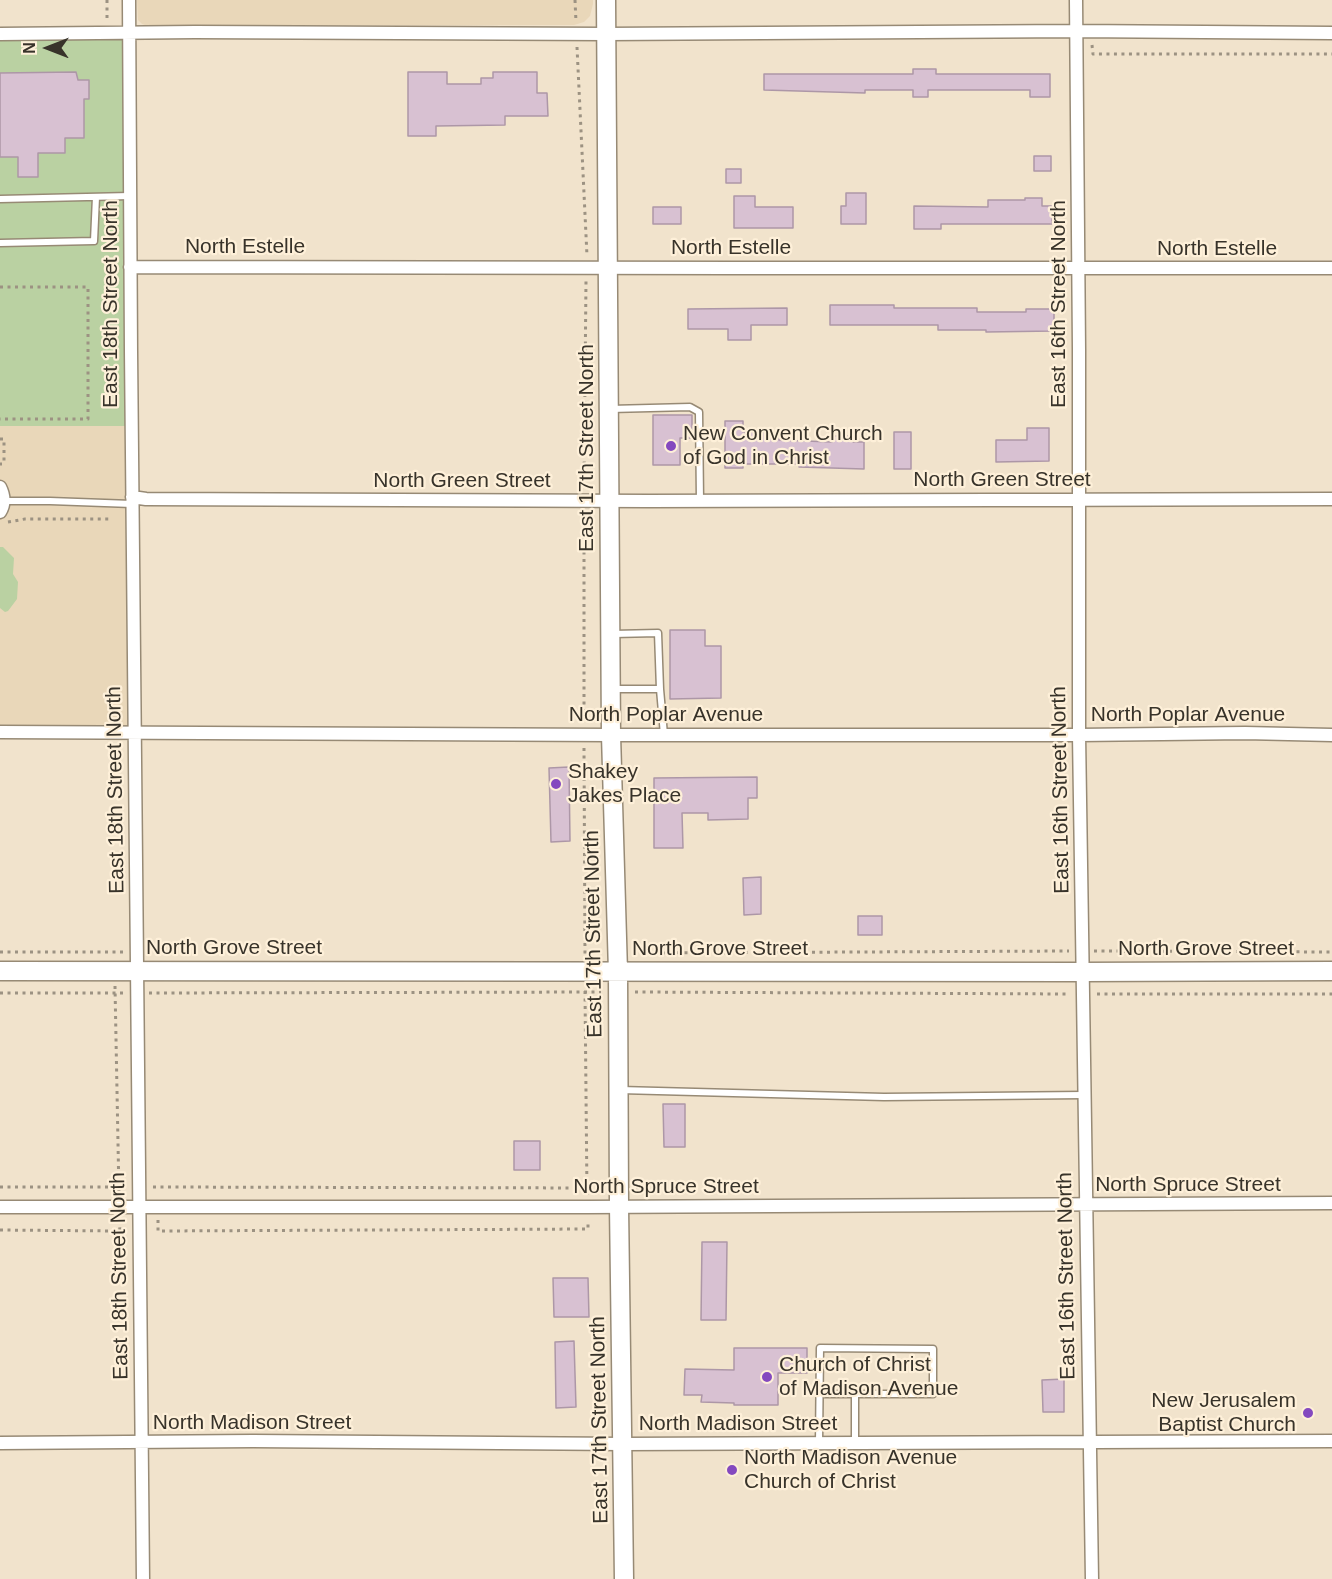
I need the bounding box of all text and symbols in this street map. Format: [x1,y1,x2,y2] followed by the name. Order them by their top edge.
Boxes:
[18,18,78,78] north arrow
[21,42,38,54] text: N
[98,200,124,408] street label: East 18th Street North
[1046,200,1072,408] street label: East 16th Street North
[185,234,305,260] street label: North Estelle
[671,235,791,261] street label: North Estelle
[1157,236,1277,262] street label: North Estelle
[574,344,600,552] street label: East 17th Street North
[683,421,883,471] place label: New Convent Church of God in Christ
[664,439,678,453] marker: New Convent Church of God in Christ
[913,467,1091,493] street label: North Green Street
[373,468,551,494] street label: North Green Street
[102,686,130,894] street label: East 18th Street North
[1047,686,1075,894] street label: East 16th Street North
[569,702,763,728] street label: North Poplar Avenue
[1091,702,1285,728] street label: North Poplar Avenue
[568,759,681,809] place label: Shakey Jakes Place
[549,777,563,791] marker: Shakey Jakes Place
[580,830,608,1038] street label: East 17th Street North
[146,935,322,961] street label: North Grove Street
[632,936,808,962] street label: North Grove Street
[1118,936,1294,962] street label: North Grove Street
[106,1172,134,1380] street label: East 18th Street North
[1053,1172,1081,1380] street label: East 16th Street North
[1095,1172,1281,1198] street label: North Spruce Street
[573,1174,759,1200] street label: North Spruce Street
[586,1316,614,1524] street label: East 17th Street North
[779,1352,958,1402] place label: Church of Christ of Madison Avenue
[760,1370,774,1384] marker: Church of Christ of Madison Avenue
[1151,1388,1296,1438] place label: New Jerusalem Baptist Church
[1301,1406,1315,1420] marker: New Jerusalem Baptist Church
[153,1410,351,1436] street label: North Madison Street
[639,1411,837,1437] street label: North Madison Street
[744,1445,957,1495] place label: North Madison Avenue Church of Christ
[725,1463,739,1477] marker: North Madison Avenue Church of Christ

